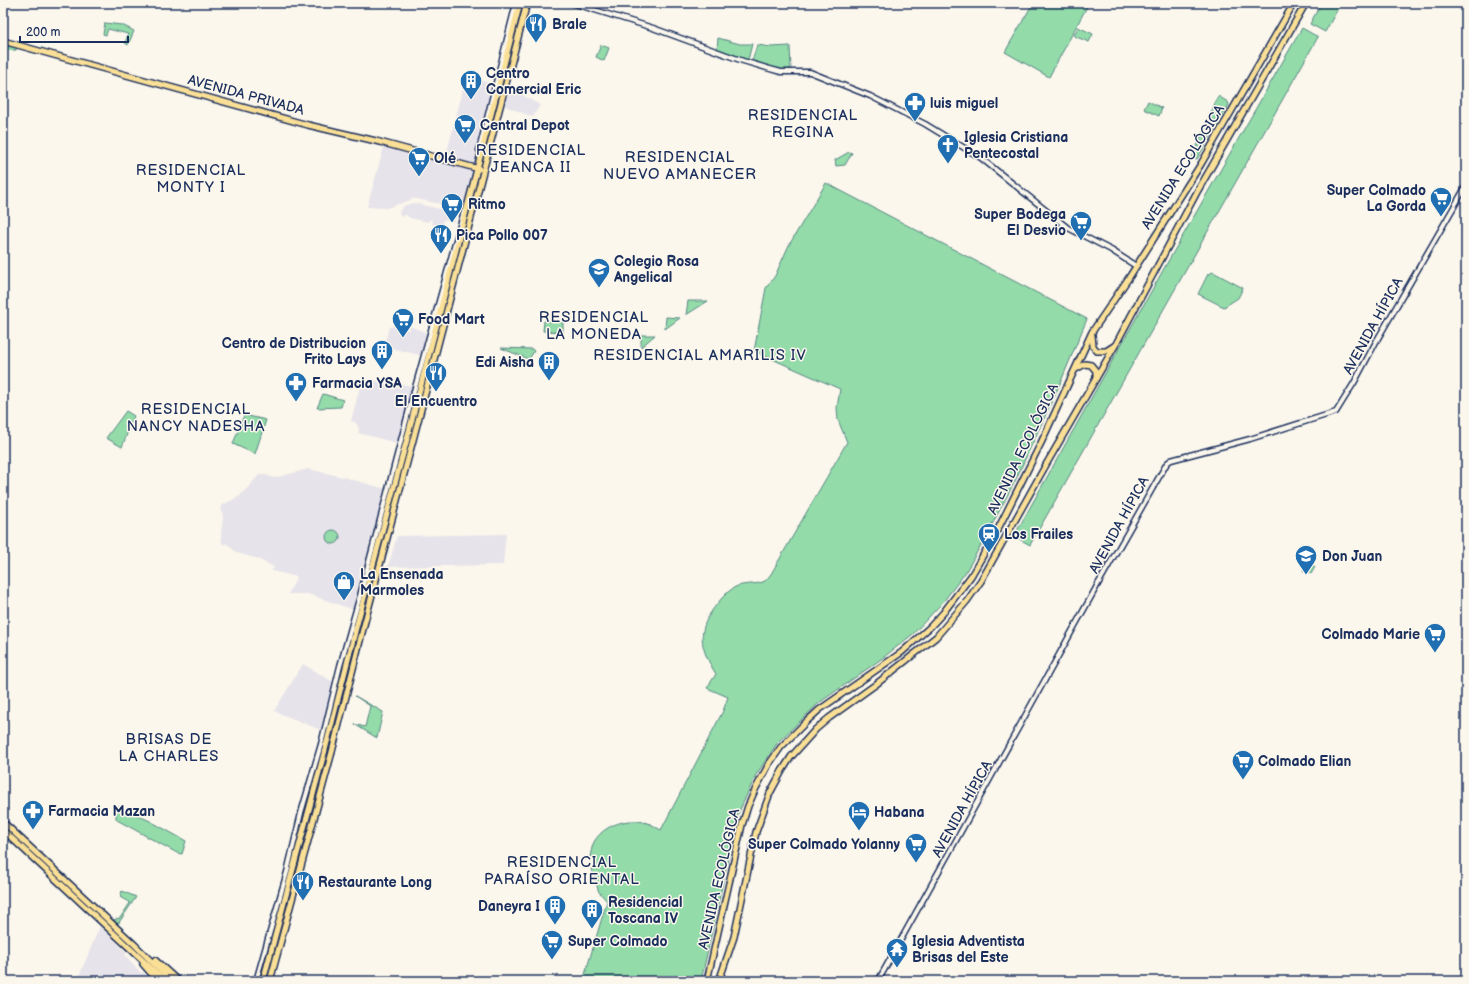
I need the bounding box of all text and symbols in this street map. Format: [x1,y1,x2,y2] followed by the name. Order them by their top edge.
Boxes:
[523,11,549,44] restaurant icon: Brale
[552,16,587,33] place label: Brale
[20,18,128,44] scale bar
[26,25,60,40] text: 200 m
[486,65,582,98] place label: Centro Comercial Eric
[458,68,484,101] building icon: Centro Comercial Eric
[186,71,306,119] street label: AVENIDA PRIVADA
[902,90,928,123] pharmacy icon: luis miguel
[930,95,998,112] place label: luis miguel
[1137,101,1229,232] street label: AVENIDA ECOLÓGICA
[748,106,858,142] district label: RESIDENCIAL REGINA
[452,112,478,145] supermarket icon: Central Depot
[480,117,570,134] place label: Central Depot
[964,129,1068,162] place label: Iglesia Cristiana Pentecostal
[935,132,961,165] church icon: Iglesia Cristiana Pentecostal
[476,141,586,177] district label: RESIDENCIAL JEANCA II
[406,145,432,178] supermarket icon: Olé
[603,148,757,184] district label: RESIDENCIAL NUEVO AMANECER
[434,150,457,167] place label: Olé
[136,161,246,197] district label: RESIDENCIAL MONTY I
[1327,182,1426,215] place label: Super Colmado La Gorda
[1428,185,1454,218] supermarket icon: Super Colmado La Gorda
[439,191,465,224] supermarket icon: Ritmo
[468,196,506,213] place label: Ritmo
[974,206,1066,239] place label: Super Bodega El Desvio
[1068,209,1094,242] supermarket icon: Super Bodega El Desvio
[428,222,454,255] restaurant icon: Pica Pollo 007
[456,227,548,244] place label: Pica Pollo 007
[613,253,699,286] place label: Colegio Rosa Angelical
[586,256,612,289] school or university icon: Colegio Rosa Angelical
[1338,274,1407,378] street label: AVENIDA HÍPICA
[390,306,416,339] supermarket icon: Food Mart
[539,308,649,344] district label: RESIDENCIAL LA MONEDA
[418,311,485,328] place label: Food Mart
[222,335,366,368] place label: Centro de Distribucion Frito Lays
[369,338,395,371] building icon: Centro de Distribucion Frito Lays
[593,346,807,365] district label: RESIDENCIAL AMARILIS IV
[536,349,562,382] building icon: Edi Aisha
[475,354,534,371] place label: Edi Aisha
[423,360,449,393] restaurant icon: El Encuentro
[283,370,309,403] pharmacy icon: Farmacia YSA
[312,375,402,392] place label: Farmacia YSA
[983,380,1062,517] street label: AVENIDA ECOLÓGICA
[395,393,477,410] place label: El Encuentro
[127,400,265,436] district label: RESIDENCIAL NANCY NADESHA
[1084,473,1153,577] street label: AVENIDA HÍPICA
[976,521,1002,554] station icon: Los Frailes
[1004,526,1073,543] place label: Los Frailes
[1293,543,1319,576] school or university icon: Don Juan
[1322,548,1382,565] place label: Don Juan
[360,566,444,599] place label: La Ensenada Marmoles
[331,569,357,602] shop icon: La Ensenada Marmoles
[1422,621,1448,654] supermarket icon: Colmado Marie
[1321,626,1420,643] place label: Colmado Marie
[119,730,219,766] district label: BRISAS DE LA CHARLES
[1230,748,1256,781] supermarket icon: Colmado Elian
[1258,753,1351,770] place label: Colmado Elian
[927,757,996,861] street label: AVENIDA HÍPICA
[20,798,46,831] pharmacy icon: Farmacia Mazan
[846,799,872,832] hotel icon: Habana
[48,803,155,820] place label: Farmacia Mazan
[874,804,925,821] place label: Habana
[694,806,744,951] street label: AVENIDA ECOLÓGICA
[903,831,929,864] supermarket icon: Super Colmado Yolanny
[748,836,901,853] place label: Super Colmado Yolanny
[484,853,640,889] district label: RESIDENCIAL PARAÍSO ORIENTAL
[290,869,316,902] restaurant icon: Restaurante Long
[318,874,432,891] place label: Restaurante Long
[542,893,568,926] building icon: Daneyra I
[608,894,683,927] place label: Residencial Toscana IV
[579,897,605,930] building icon: Residencial Toscana IV
[478,898,540,915] place label: Daneyra I
[539,928,565,961] supermarket icon: Super Colmado
[568,933,667,950] place label: Super Colmado
[912,933,1025,966] place label: Iglesia Adventista Brisas del Este
[884,936,910,969] temple icon: Iglesia Adventista Brisas del Este

